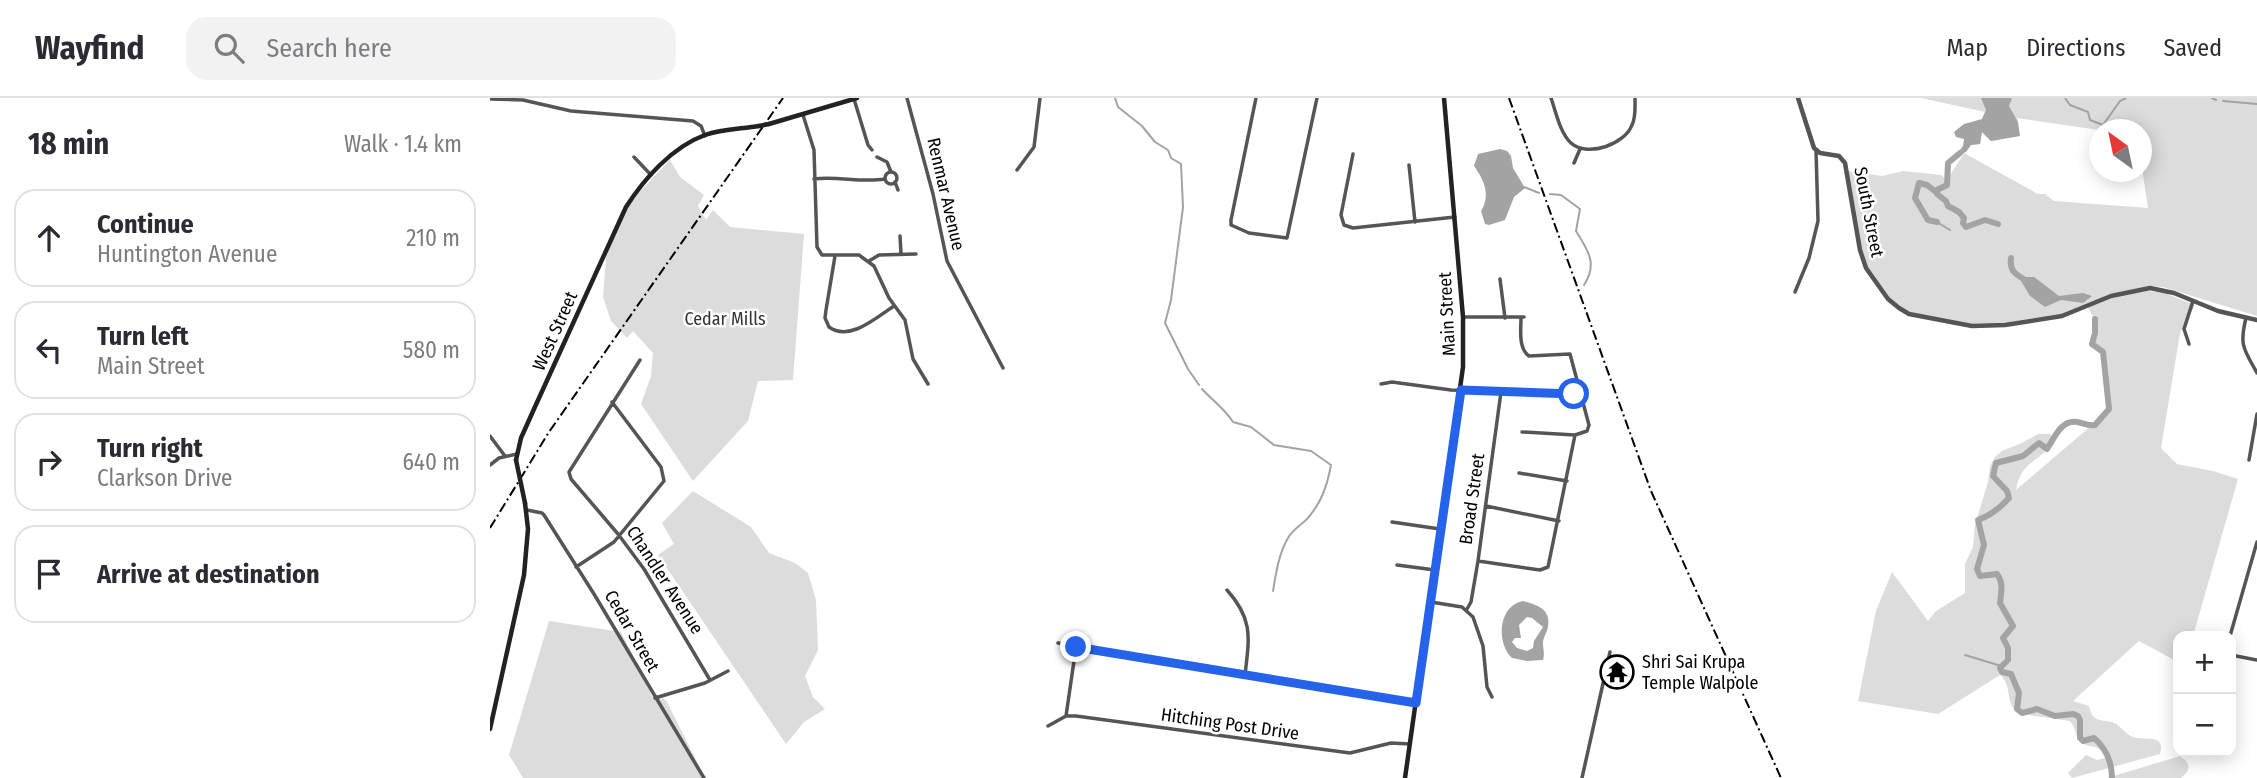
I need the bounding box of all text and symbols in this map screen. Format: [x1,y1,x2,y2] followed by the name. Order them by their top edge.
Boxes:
[186,17,676,80] search box
[35,28,144,68] text: Wayfind
[210,29,248,67] icon: search
[266,33,392,64] text: Search here
[1947,34,1988,62] text: Map
[2026,34,2125,62] text: Directions
[2163,34,2222,62] text: Saved
[2089,119,2152,182] north arrow
[28,126,109,162] text: 18 min
[344,130,462,158] text: Walk · 1.4 km
[922,135,970,253] street label: Renmar Avenue
[1849,165,1889,259] street label: South Street
[97,209,194,240] text: Continue
[30,219,68,257] icon: ahead
[406,224,460,252] text: 210 m
[97,240,277,268] text: Huntington Avenue
[1434,271,1460,357] street label: Main Street
[528,288,582,374] street label: West Street
[684,308,766,330] park label: Cedar Mills
[97,321,189,352] text: Turn left
[30,331,68,369] icon: left
[403,336,460,364] text: 580 m
[97,352,205,380] text: Main Street
[1558,378,1589,409] route start
[97,433,203,464] text: Turn right
[30,443,68,481] icon: right
[402,448,460,476] text: 640 m
[1455,452,1489,546] street label: Broad Street
[97,464,232,492] text: Clarkson Drive
[622,522,708,638] street label: Chandler Avenue
[30,555,68,593] icon: arrive
[97,559,320,590] text: Arrive at destination
[600,586,664,676] street label: Cedar Street
[1060,631,1091,662] route end
[2173,631,2236,757] map controls
[2173,631,2236,694] button: +
[1642,651,1758,694] place label: Shri Sai Krupa Temple Walpole
[1598,653,1636,691] temple icon: Shri Sai Krupa Temple Walpole
[2173,694,2236,757] button: −
[1160,703,1301,745] street label: Hitching Post Drive

